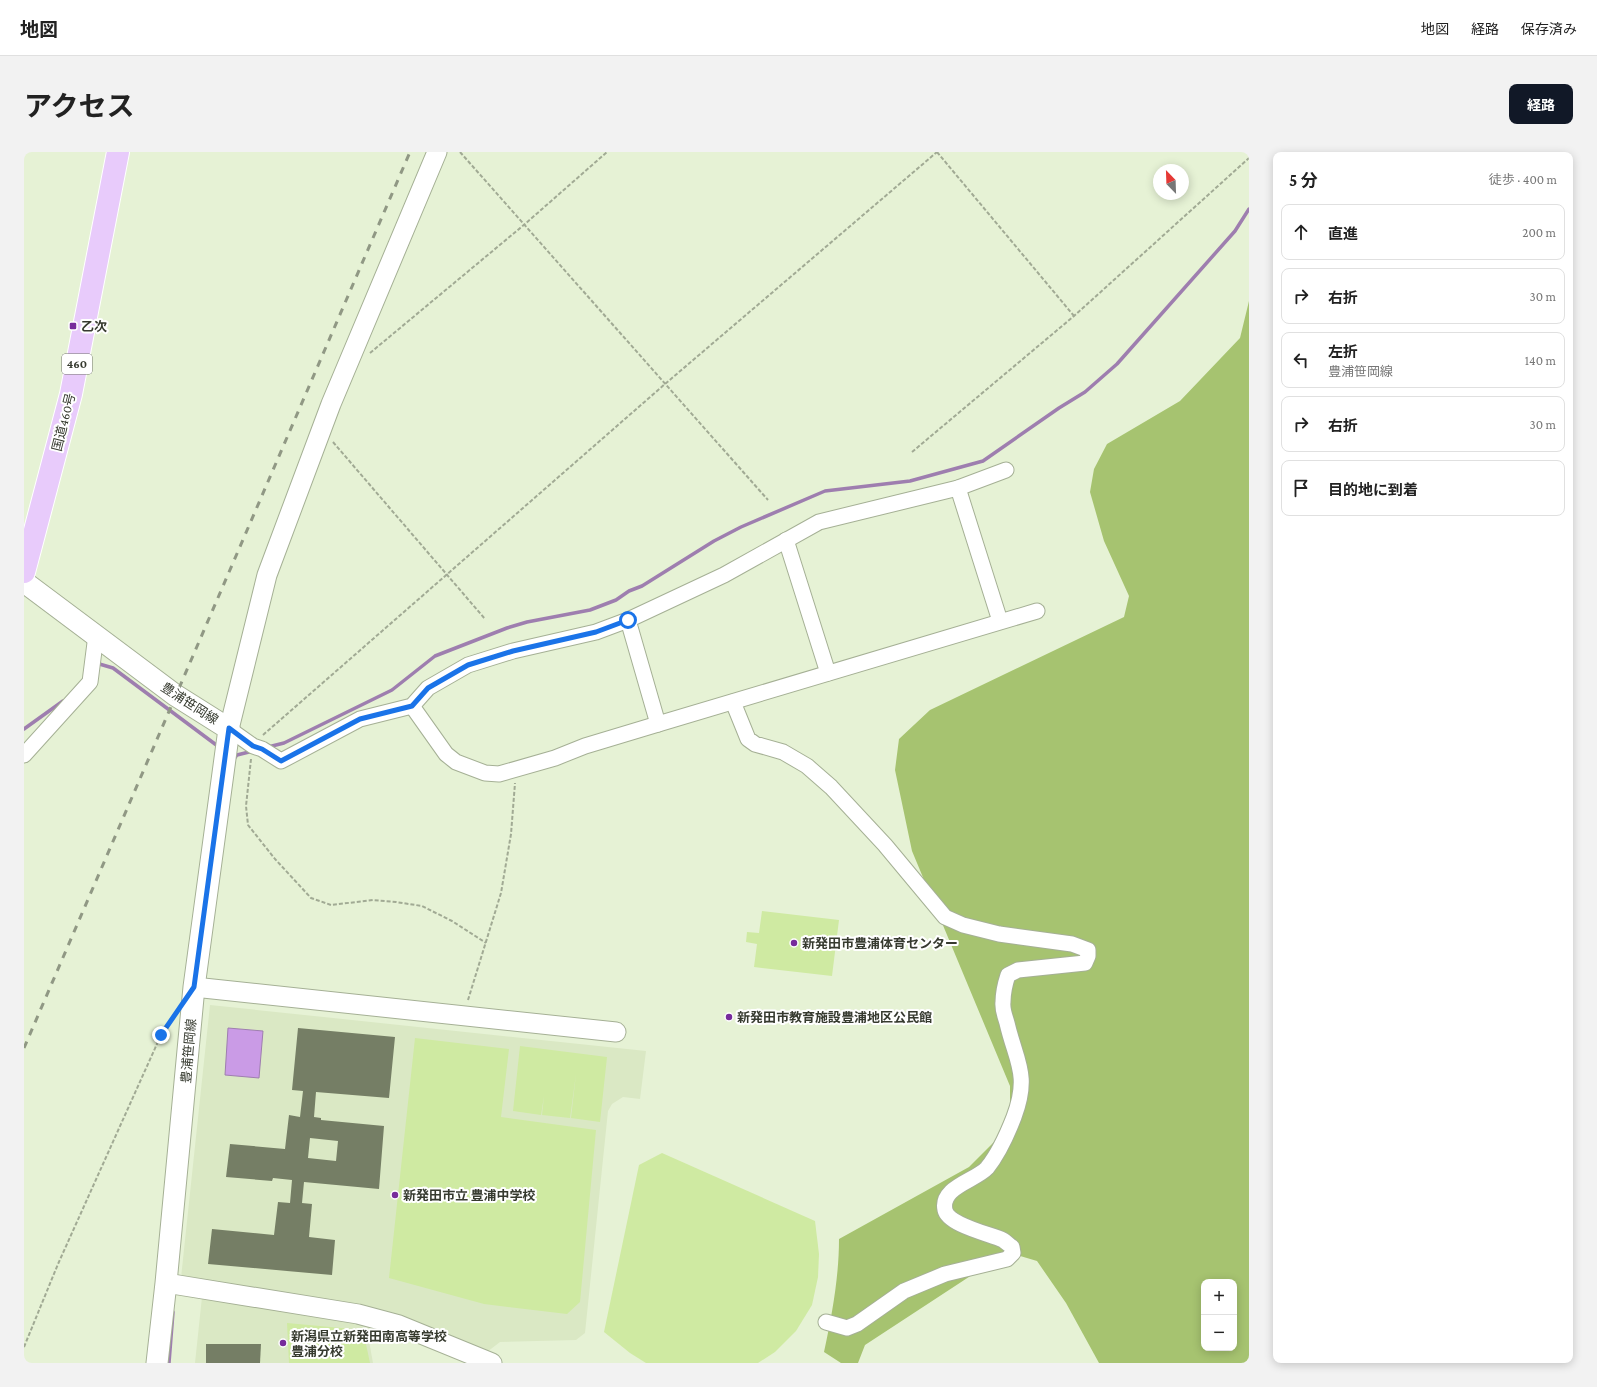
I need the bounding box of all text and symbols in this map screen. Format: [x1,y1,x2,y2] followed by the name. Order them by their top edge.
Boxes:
[20,19,58,40] text: 地図
[1421,21,1449,37] text: 地図
[1471,21,1499,37] text: 経路
[1521,21,1577,37] text: 保存済み
[1509,84,1573,124] button: 経路
[24,91,135,122] text: アクセス
[1153,164,1189,200] north arrow
[1289,171,1318,190] text: 5 分
[1489,172,1557,187] text: 徒歩 · 400 m
[1290,221,1312,243] icon: ahead
[1522,225,1556,240] text: 200 m
[1328,226,1358,242] text: 直進
[1290,285,1312,307] icon: right
[1530,289,1556,304] text: 30 m
[1328,290,1358,306] text: 右折
[81,319,107,334] place label: 乙次
[68,321,78,331] marker: 乙次
[1328,344,1358,360] text: 左折
[1290,349,1312,371] icon: left
[1525,353,1556,368] text: 140 m
[62,354,92,374] road number: 460
[1328,364,1393,379] text: 豊浦笹岡線
[49,391,78,453] street label: 国道460号
[1290,413,1312,435] icon: right
[1530,417,1556,432] text: 30 m
[1328,418,1358,434] text: 右折
[1290,477,1312,499] icon: arrive
[1328,482,1418,498] text: 目的地に到着
[619,611,637,629] route start
[158,679,221,727] street label: 豊浦笹岡線
[802,936,958,951] place label: 新発田市豊浦体育センター
[789,938,799,948] marker: 新発田市豊浦体育センター
[737,1010,932,1025] place label: 新発田市教育施設豊浦地区公民館
[724,1012,734,1022] marker: 新発田市教育施設豊浦地区公民館
[178,1018,199,1084] street label: 豊浦笹岡線
[152,1026,170,1044] route end
[403,1188,536,1203] place label: 新発田市立 豊浦中学校
[390,1190,400,1200] marker: 新発田市立 豊浦中学校
[1201,1279,1237,1351] map controls
[1201,1279,1237,1315] button: +
[1201,1315,1237,1351] button: −
[291,1329,447,1359] place label: 新潟県立新発田南高等学校 豊浦分校
[278,1338,288,1348] marker: 新潟県立新発田南高等学校 豊浦分校

